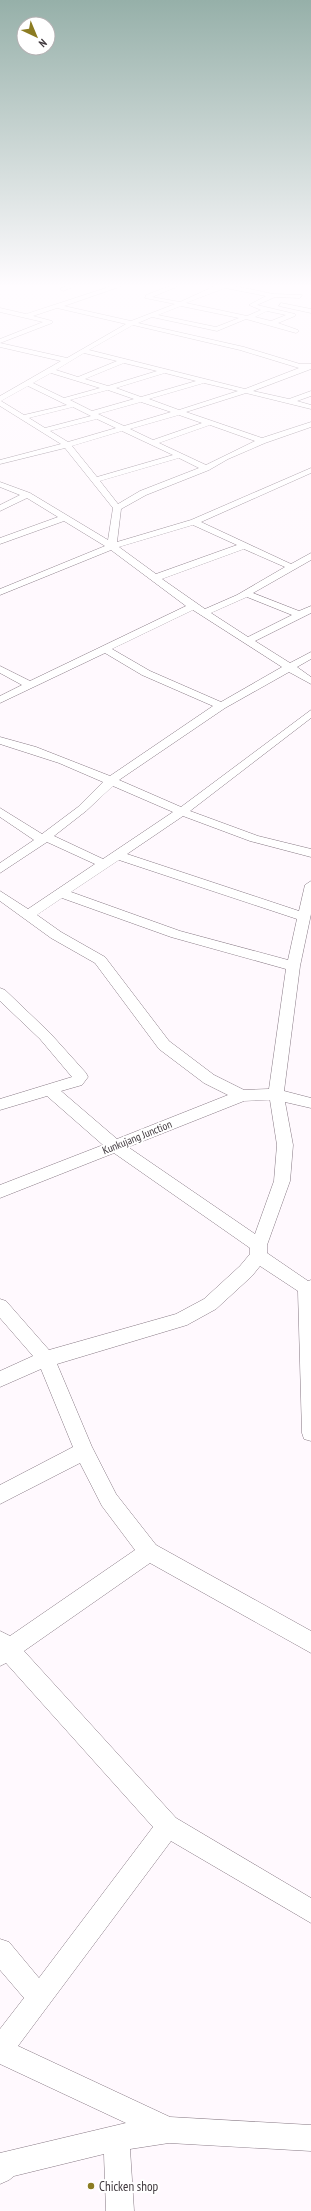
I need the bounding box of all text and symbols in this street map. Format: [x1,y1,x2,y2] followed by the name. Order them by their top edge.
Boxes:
[16,16,56,56] north arrow
[36,36,50,50] text: N
[100,1117,174,1157] street label: Kunkujang Junction
[99,2178,159,2195] place label: Chicken shop
[86,2181,96,2191] marker: Chicken shop

